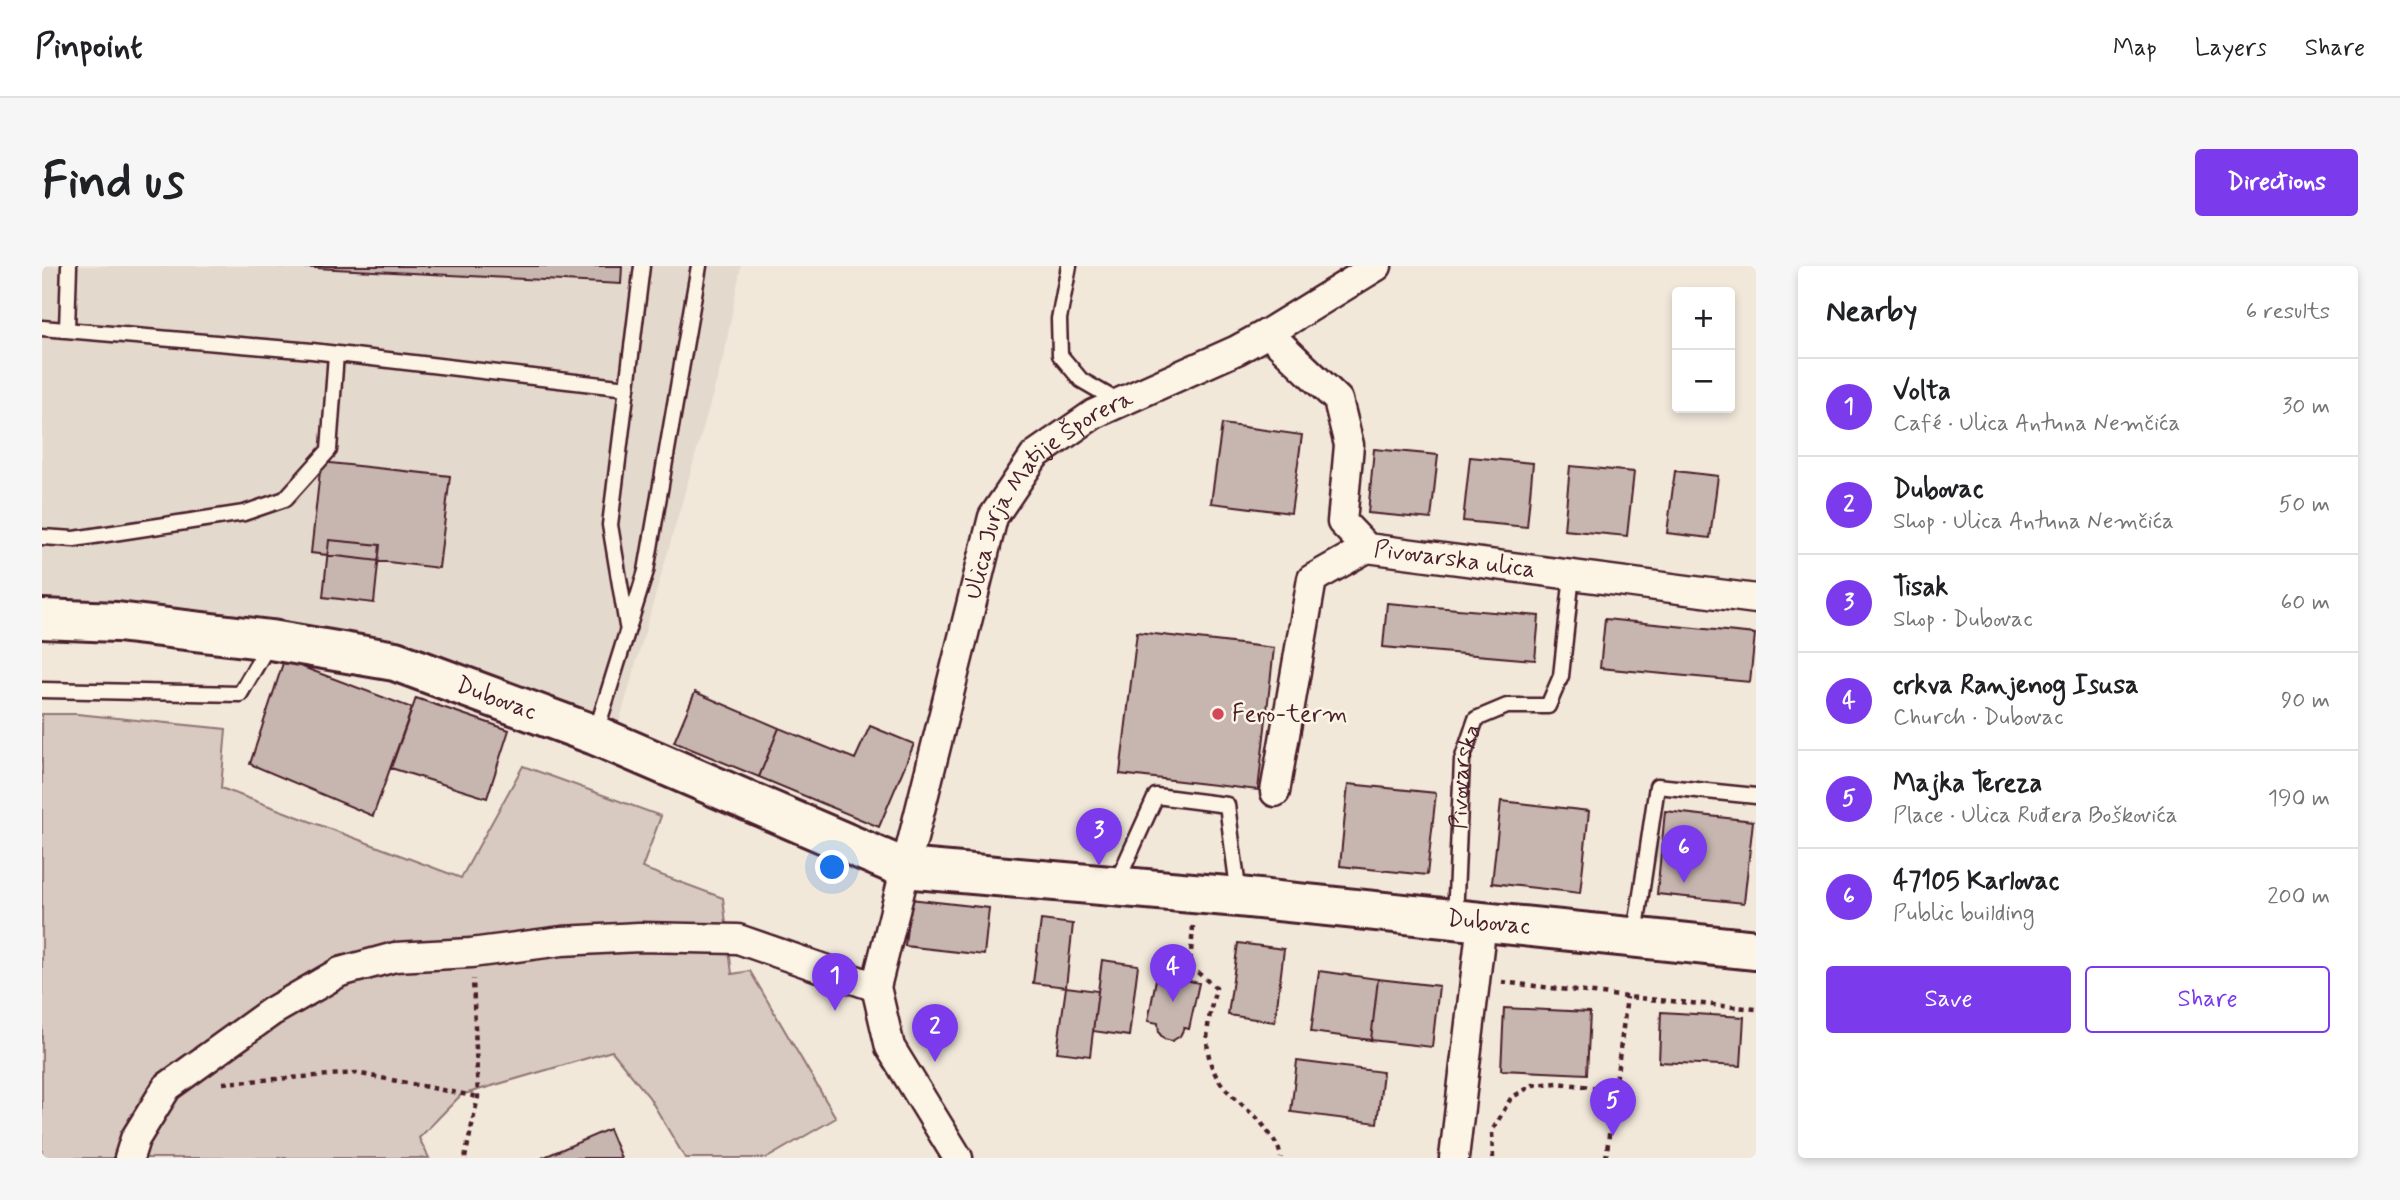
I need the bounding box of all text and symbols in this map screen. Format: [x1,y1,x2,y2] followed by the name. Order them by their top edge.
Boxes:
[35,26,143,70] text: Pinpoint
[2113,33,2157,64] text: Map
[2195,33,2267,64] text: Layers
[2305,33,2365,64] text: Share
[2195,149,2358,216] button: Directions
[42,150,185,215] text: Find us
[1672,287,1735,413] map controls
[1672,287,1735,350] button: +
[1826,292,1917,331] text: Nearby
[2246,297,2330,327] text: 6 results
[1672,350,1735,413] button: −
[1893,375,1951,409] text: Volta
[958,383,1139,602] street label: Ulica Jurja Matije Šporera
[1844,392,1854,422] text: 1
[2282,392,2330,422] text: 30 m
[1893,409,2180,439] text: Café · Ulica Antuna Nemčića
[1893,473,1984,507] text: Dubovac
[1843,490,1855,520] text: 2
[2279,490,2330,520] text: 50 m
[1893,507,2174,537] text: Shop · Ulica Antuna Nemčića
[1372,534,1537,585] street label: Pivovarska ulica
[1893,571,1948,605] text: Tisak
[1844,588,1854,618] text: 3
[2281,588,2330,618] text: 60 m
[1893,605,2033,635] text: Shop · Dubovac
[452,669,541,728] street label: Dubovac
[1893,669,2139,703] text: crkva Ranjenog Isusa
[1842,686,1856,716] text: 4
[2281,686,2330,716] text: 90 m
[1232,699,1348,730] place label: Fero-term
[1893,703,2064,733] text: Church · Dubovac
[1210,706,1226,722] marker: Fero-term
[1443,720,1489,830] street label: Pivovarska
[1893,767,2042,801] text: Majka Tereza
[1842,784,1856,814] text: 5
[2268,784,2330,814] text: 190 m
[1893,801,2178,831] text: Place · Ulica Ruđera Boškovića
[1076,808,1122,866] pin: 3
[1661,825,1707,883] pin: 6
[815,850,849,884] your location
[1893,865,2059,899] text: 47105 Karlovac
[1843,882,1855,912] text: 6
[2267,882,2330,912] text: 200 m
[1893,899,2035,929] text: Public building
[1446,903,1532,942] street label: Dubovac
[1150,944,1196,1002] pin: 4
[812,953,858,1011] pin: 1
[1826,966,2071,1033] button: Save
[2085,966,2330,1033] button: Share
[912,1004,958,1062] pin: 2
[1590,1078,1636,1136] pin: 5

